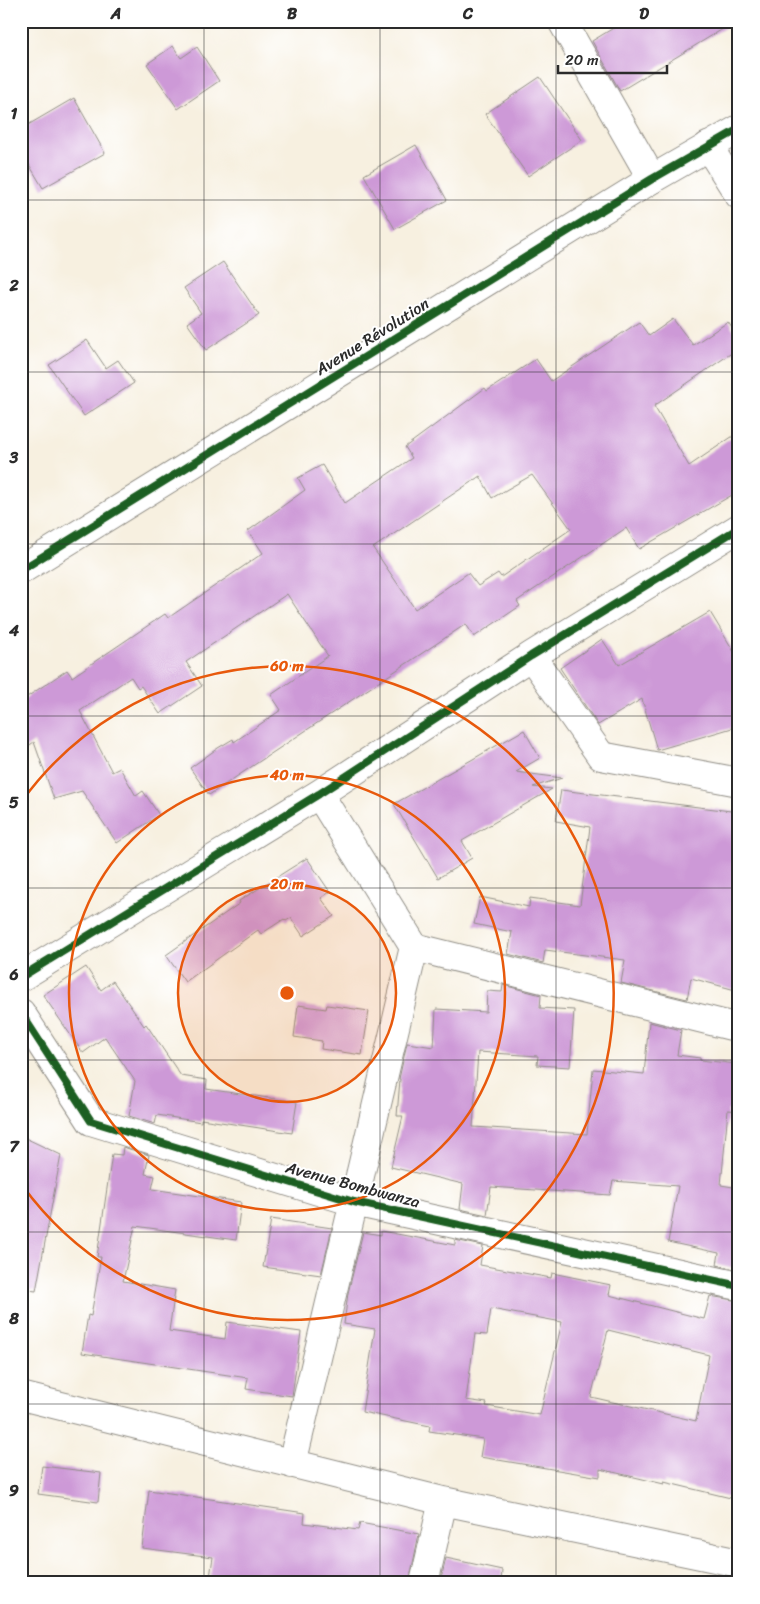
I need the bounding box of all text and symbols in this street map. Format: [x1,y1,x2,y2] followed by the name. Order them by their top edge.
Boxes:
[110,0,121,28] text: A
[287,0,298,28] text: B
[462,0,474,28] text: C
[639,0,649,28] text: D
[558,42,666,74] scale bar
[565,47,599,73] text: 20 m
[11,99,18,128] text: 1
[8,271,19,300] text: 2
[309,289,435,384] street label: Avenue Révolution
[9,443,19,472] text: 3
[8,616,19,645] text: 4
[269,653,304,679] text: 60 m
[269,762,305,788] text: 40 m
[9,788,19,817] text: 5
[269,871,304,897] text: 20 m
[8,960,19,989] text: 6
[278,984,296,1002] centre of rings
[9,1132,20,1161] text: 7
[282,1152,423,1216] street label: Avenue Bombwanza
[8,1304,19,1333] text: 8
[9,1476,19,1505] text: 9

